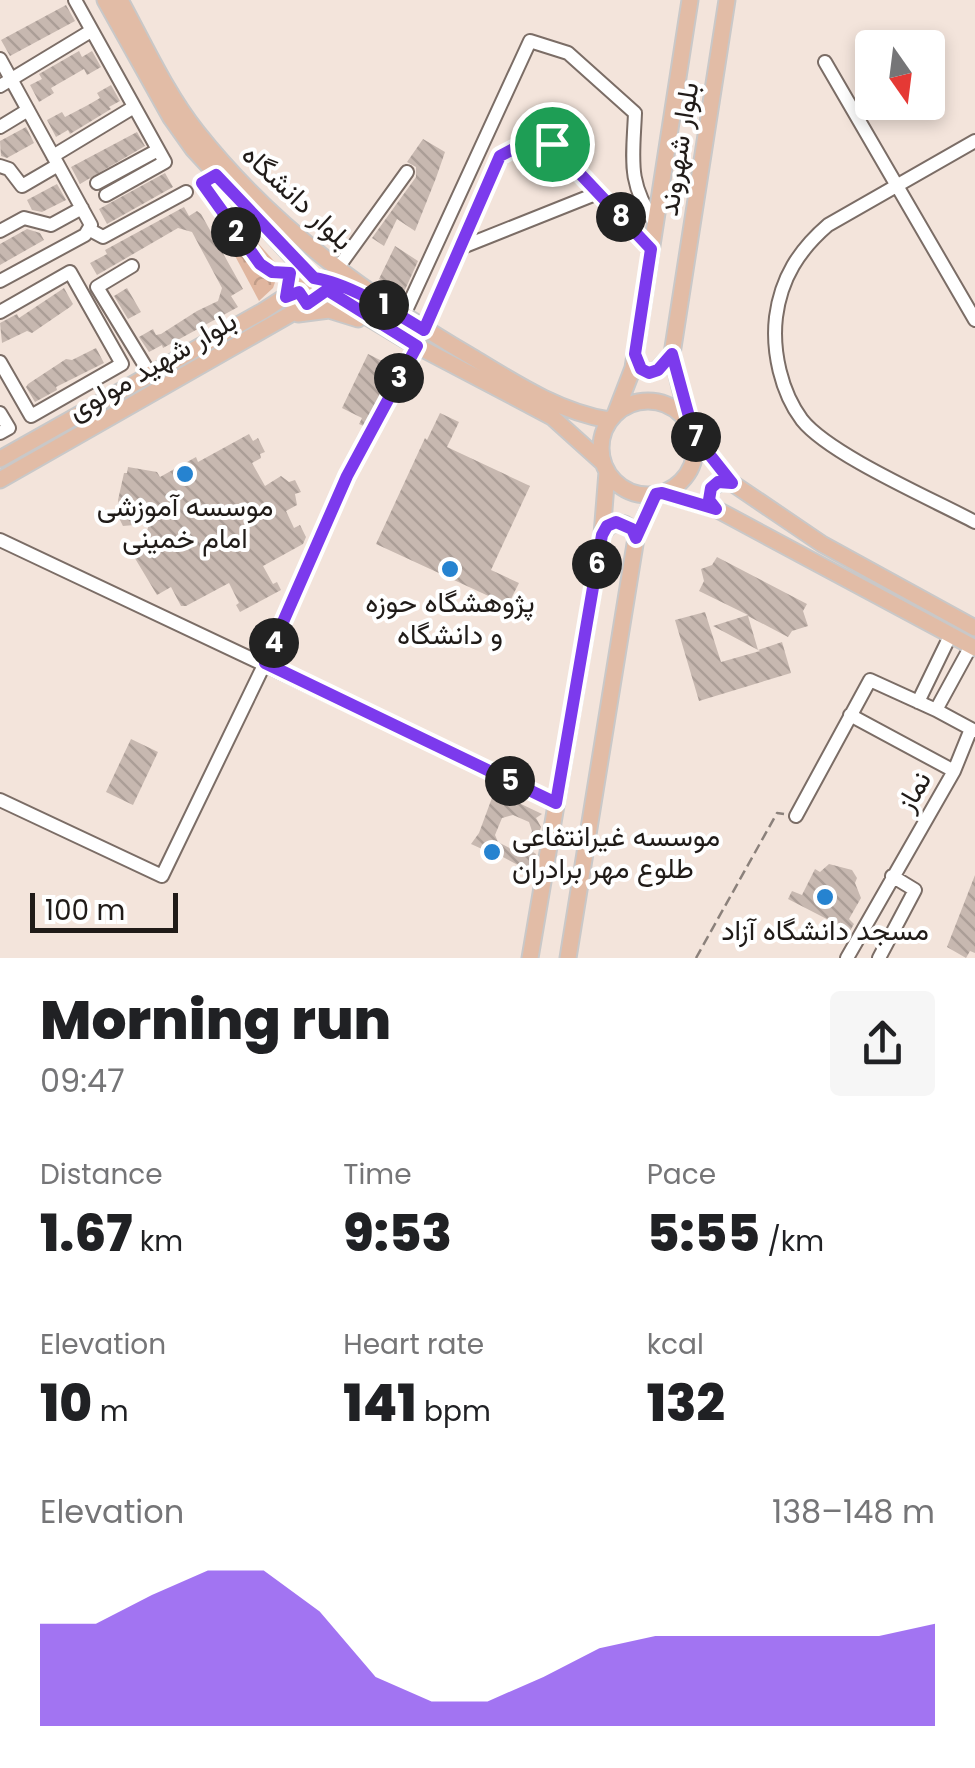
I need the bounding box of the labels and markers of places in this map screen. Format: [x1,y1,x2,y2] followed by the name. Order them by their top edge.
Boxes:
[510,102,595,187] pin
[596,192,646,242] pin: 8
[211,207,261,257] pin: 2
[359,280,409,330] pin: 1
[374,353,424,403] pin: 3
[671,412,721,462] pin: 7
[174,463,196,485] marker: موسسه آموزشی امام خمینی
[97,487,273,558] place label: موسسه آموزشی امام خمینی
[572,539,622,589] pin: 6
[439,558,461,580] marker: پژوهشگاه حوزه و دانشگاه
[365,583,535,654] place label: پژوهشگاه حوزه و دانشگاه
[249,618,299,668] pin: 4
[485,756,535,806] pin: 5
[512,817,720,888] place label: موسسه غیرانتفاعی طلوع مهر برادران
[481,841,503,863] marker: موسسه غیرانتفاعی طلوع مهر برادران
[814,886,836,908] marker: مسجد دانشگاه آزاد
[721,911,929,950] place label: مسجد دانشگاه آزاد

